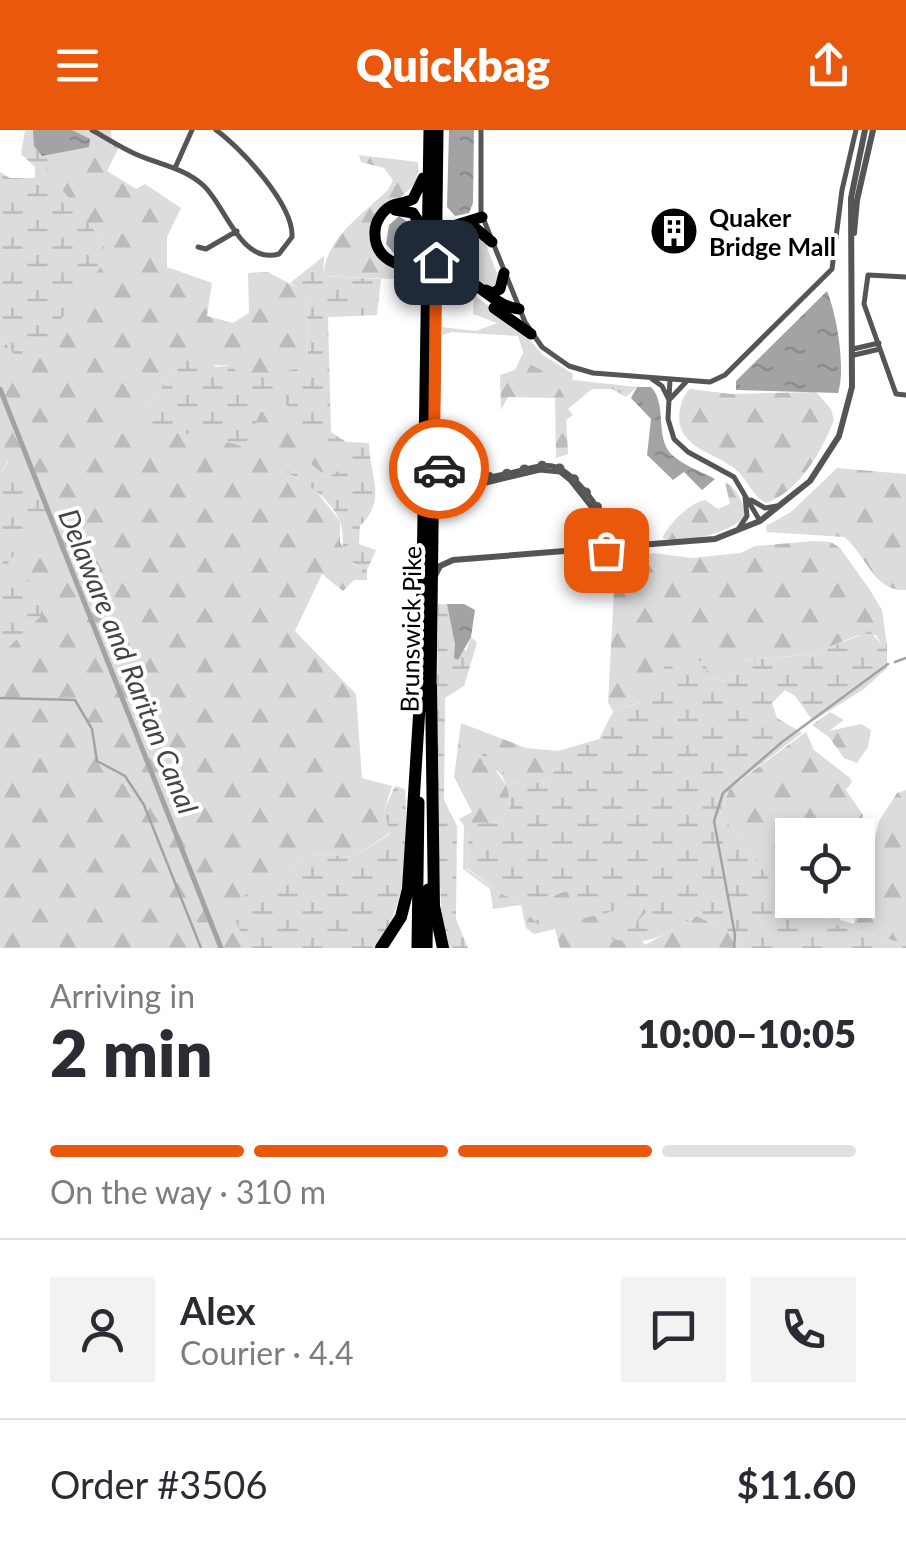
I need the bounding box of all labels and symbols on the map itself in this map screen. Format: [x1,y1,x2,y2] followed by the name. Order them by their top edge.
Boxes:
[709,202,836,261] place label: Quaker Bridge Mall
[648,205,700,257] building icon: Quaker Bridge Mall
[394,220,479,305] pin
[389,419,489,519] courier
[52,504,206,818] water label: Delaware and Raritan Canal
[564,508,649,593] pin
[394,545,426,713] street label: Brunswick Pike

